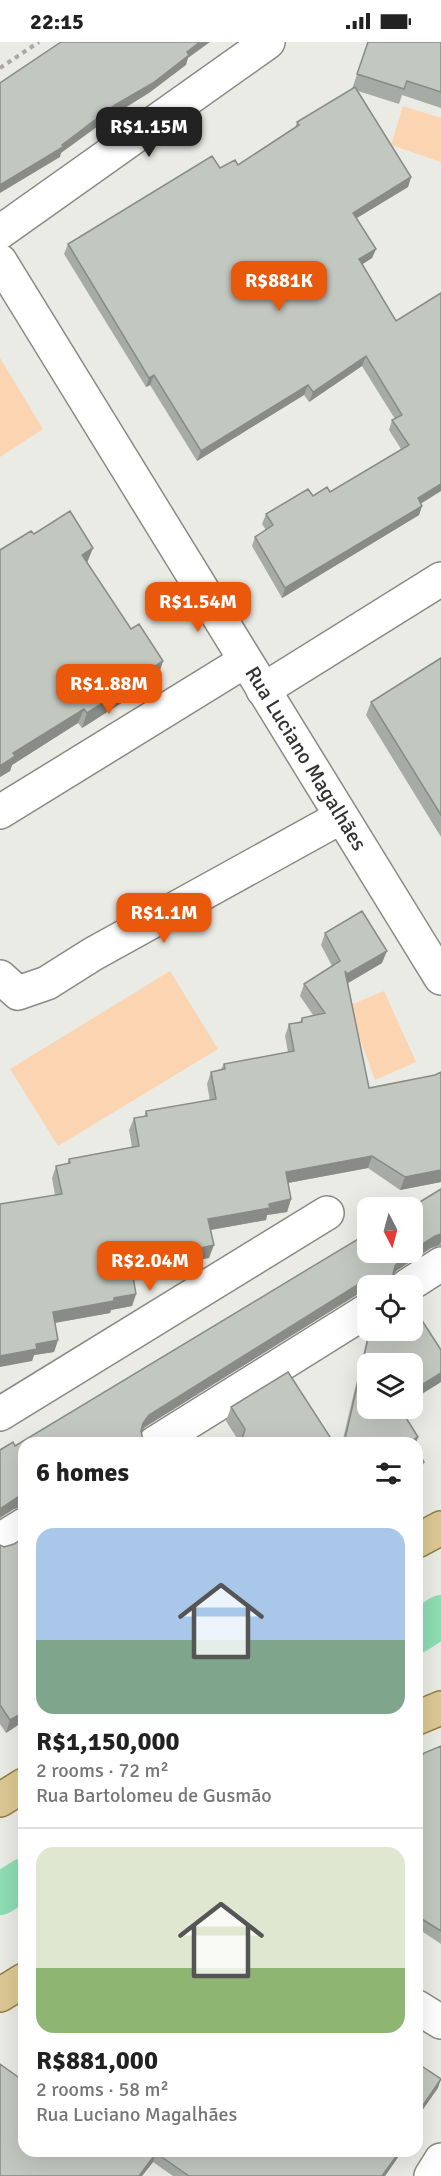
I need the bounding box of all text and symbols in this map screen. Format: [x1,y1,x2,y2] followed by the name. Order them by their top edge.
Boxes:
[30,8,84,35] text: 22:15
[94,107,204,158] pin: R$1.15M
[110,114,188,139] text: R$1.15M
[230,261,328,312] pin: R$881K
[245,268,313,293] text: R$881K
[143,582,253,633] pin: R$1.54M
[159,589,237,614] text: R$1.54M
[239,662,372,855] street label: Rua Luciano Magalhães
[54,664,164,715] pin: R$1.88M
[70,671,148,696] text: R$1.88M
[115,893,213,944] pin: R$1.1M
[130,900,198,925] text: R$1.1M
[357,1197,423,1263] north arrow
[357,1197,423,1419] map controls
[95,1241,205,1292] pin: R$2.04M
[111,1248,189,1273] text: R$2.04M
[357,1275,423,1341] button: locate
[357,1353,423,1419] button: layers
[36,1457,129,1489] text: 6 homes
[372,1457,405,1490] icon: filters
[167,1567,275,1675] icon: home
[36,1726,180,1758] text: R$1,150,000
[36,1758,169,1783] text: 2 rooms · 72 m²
[36,1783,272,1808] text: Rua Bartolomeu de Gusmão
[167,1886,275,1994] icon: home
[36,2045,158,2077] text: R$881,000
[36,2077,169,2102] text: 2 rooms · 58 m²
[36,2102,237,2127] text: Rua Luciano Magalhães

